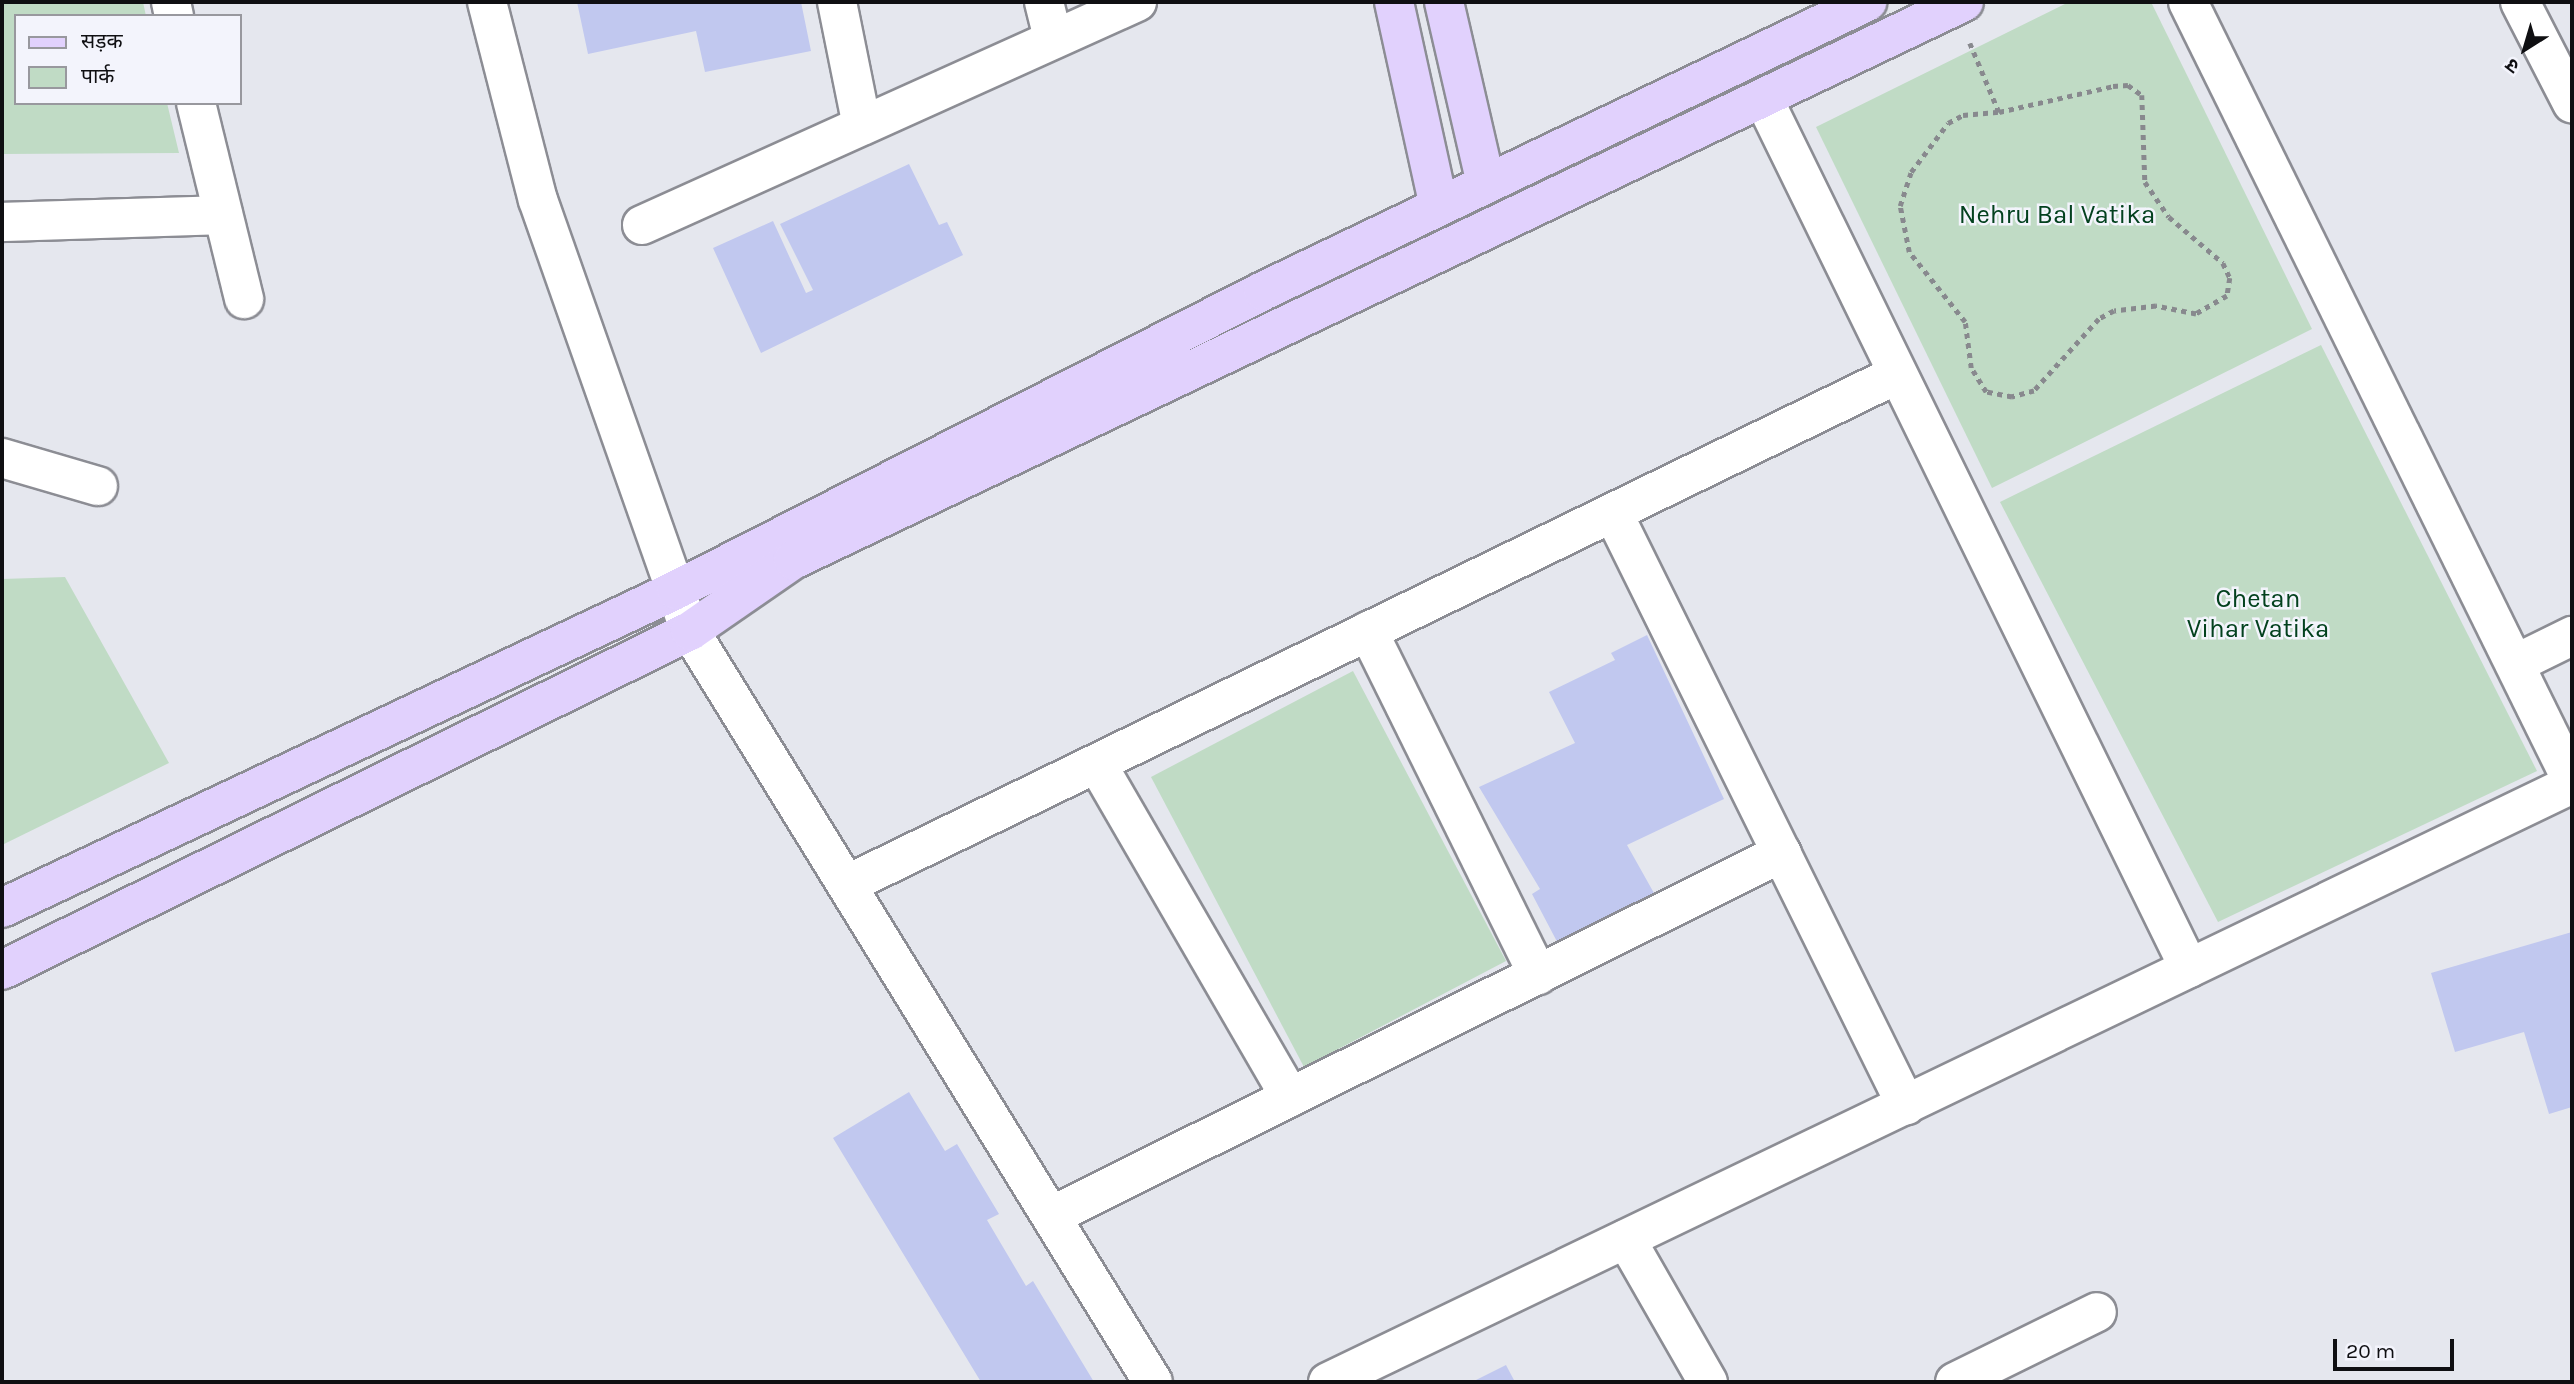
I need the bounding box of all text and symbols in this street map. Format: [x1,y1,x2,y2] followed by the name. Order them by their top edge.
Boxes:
[14,14,242,105] legend
[2490,14,2560,84] north arrow
[81,29,123,53] text: सड़क
[2501,54,2523,78] text: उ
[81,64,115,88] text: पार्क
[1959,199,2155,231] park label: Nehru Bal Vatika
[2187,583,2329,644] park label: Chetan Vihar Vatika
[2336,1324,2457,1368] scale bar
[2346,1339,2395,1363] text: 20 m

